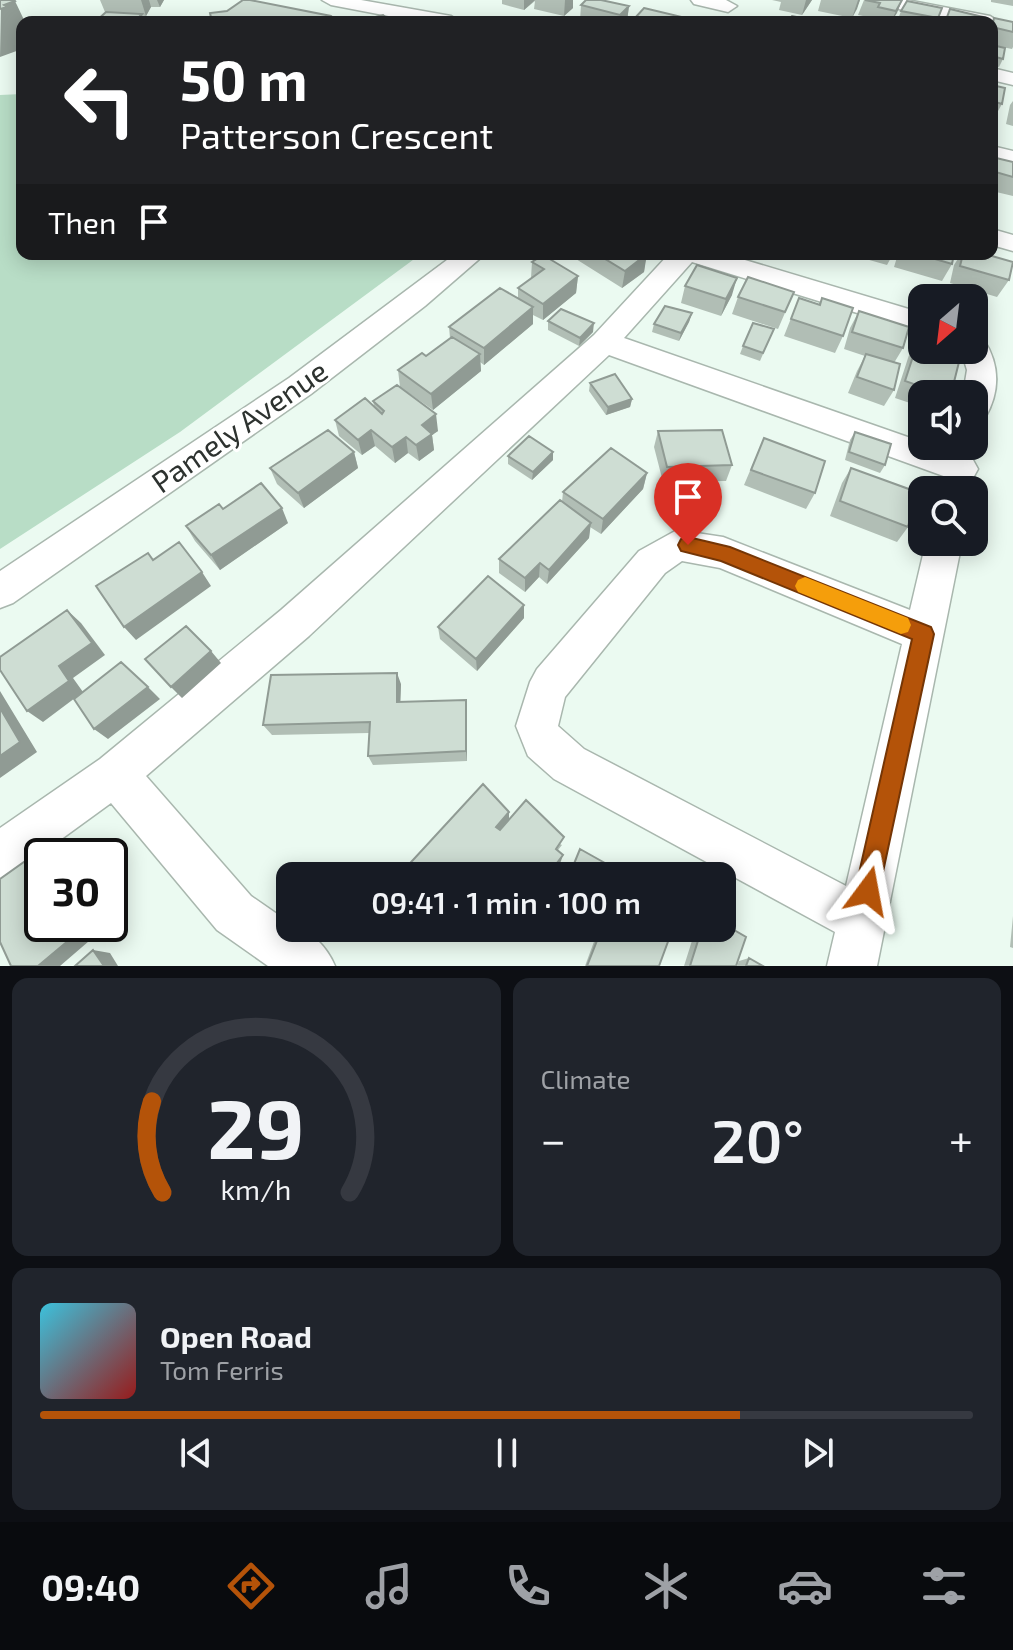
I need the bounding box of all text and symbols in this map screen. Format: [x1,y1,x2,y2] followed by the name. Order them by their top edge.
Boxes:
[180,45,308,112] text: 50 m
[48,48,152,152] icon: left
[180,113,493,156] text: Patterson Crescent
[132,200,176,244] icon: arrive
[48,204,116,240] text: Then
[908,284,988,364] north arrow
[908,284,988,556] map controls
[144,351,334,499] street label: Pamely Avenue
[908,380,988,460] button: sound
[654,463,722,545] pin
[666,475,710,519] icon: arrive
[908,476,988,556] button: search
[24,838,128,942] speed limit sign: 30
[826,849,910,933] position arrow
[371,884,641,920] text: 09:41 · 1 min · 100 m
[541,1063,630,1094] text: Climate
[208,1076,305,1176] text: 29
[711,1103,804,1175] text: 20°
[541,1112,566,1165] text: −
[949,1112,973,1165] text: +
[221,1171,292,1206] text: km/h
[160,1318,312,1354] text: Open Road
[160,1354,284,1385] text: Tom Ferris
[174,1431,218,1475] icon: previous
[485,1431,529,1475] icon: pause
[796,1431,840,1475] icon: next
[223,1558,279,1614] icon: directions
[361,1558,417,1614] icon: music
[500,1558,556,1614] icon: phone
[638,1558,694,1614] icon: climate
[777,1558,833,1614] icon: car
[916,1558,972,1614] icon: filters
[41,1565,140,1608] text: 09:40

